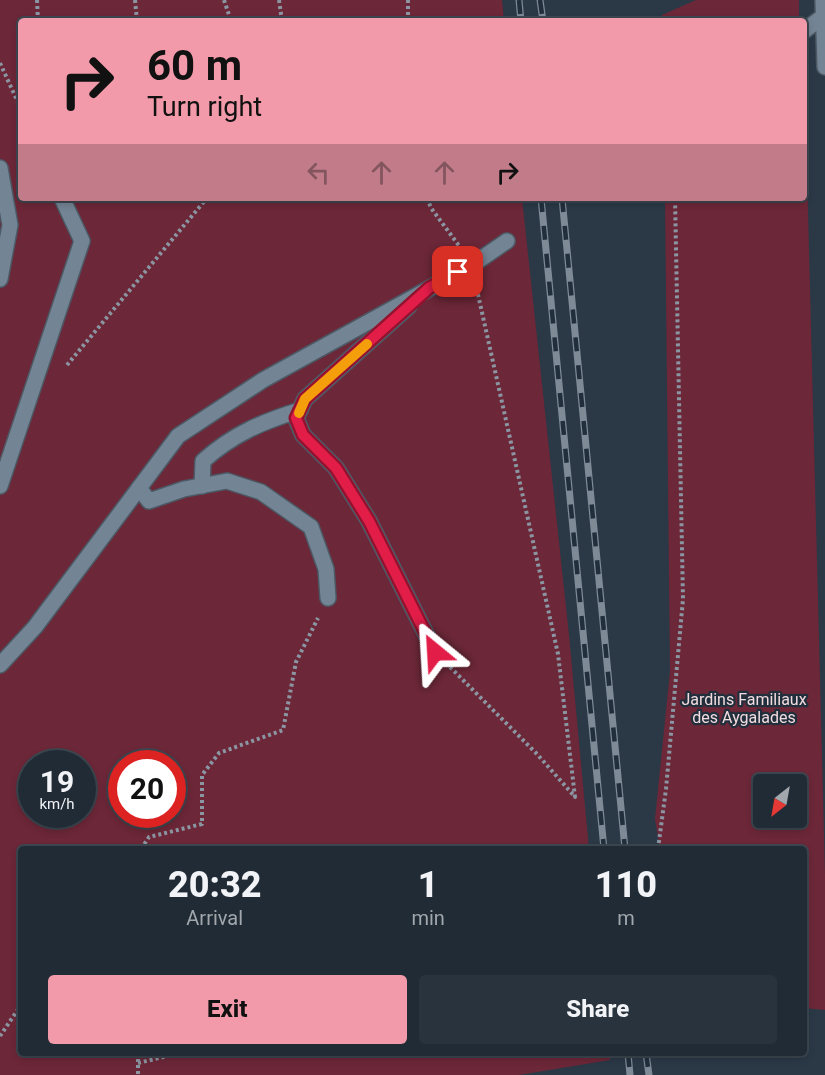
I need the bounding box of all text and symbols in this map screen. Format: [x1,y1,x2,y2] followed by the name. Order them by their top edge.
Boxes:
[147,41,242,90] text: 60 m
[48,42,126,120] icon: right
[147,91,262,123] text: Turn right
[302,156,335,189] icon: left
[365,156,398,189] icon: ahead
[428,156,461,189] icon: ahead
[491,156,524,189] icon: right
[432,246,483,297] pin
[441,255,474,288] icon: arrive
[403,620,467,684] position arrow
[681,690,807,727] park label: Jardins Familiaux des Aygalades
[108,750,186,828] speed limit sign: 20
[40,764,74,799] text: 19
[753,774,807,828] north arrow
[753,774,807,828] map controls
[39,795,75,813] text: km/h
[168,864,261,906] text: 20:32
[418,864,439,906] text: 1
[595,864,657,906] text: 110
[186,906,243,930] text: Arrival
[411,906,445,930] text: min
[617,906,635,930] text: m
[48,975,407,1044] button: Exit
[419,975,777,1044] button: Share

